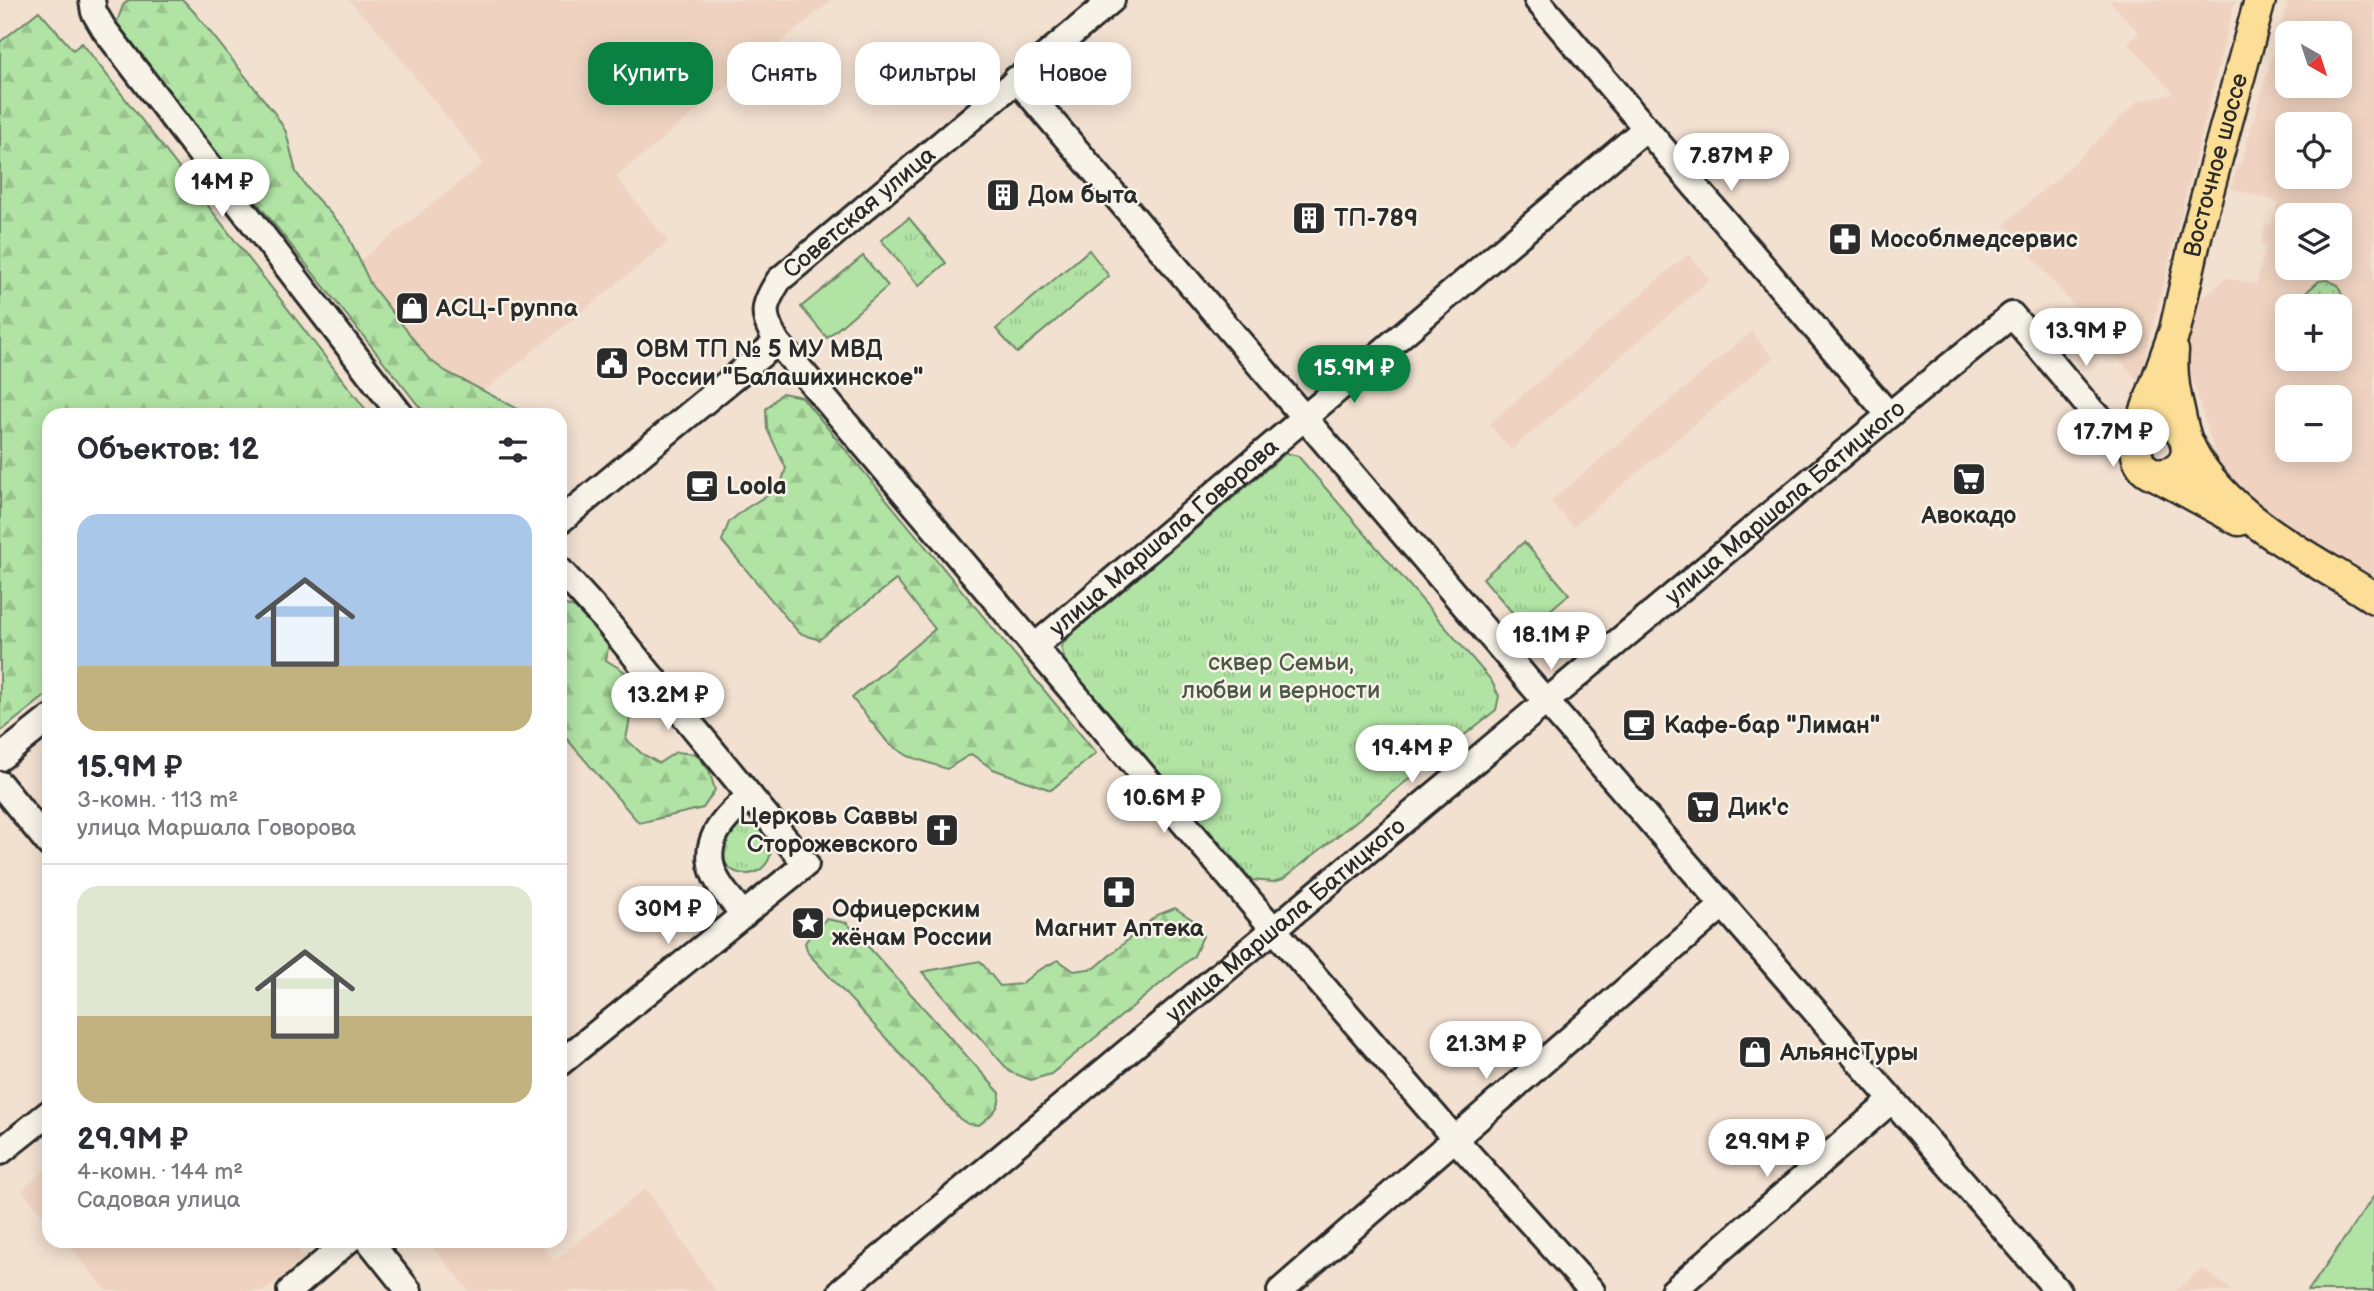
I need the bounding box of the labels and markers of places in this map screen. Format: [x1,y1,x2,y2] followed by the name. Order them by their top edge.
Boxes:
[1666,134,1796,193] pin: 7.87M ₽
[173,160,271,219] pin: 14M ₽
[984,176,1022,214] building icon: Дом быта
[1028,181,1138,210] place label: Дом быта
[1290,199,1328,237] building icon: ТП-789
[1334,204,1418,233] place label: ТП-789
[1826,220,1864,258] pharmacy icon: Мособлмедсервис
[1870,225,2078,254] place label: Мособлмедсервис
[393,289,431,327] shop icon: АСЦ-Группа
[435,294,579,323] place label: АСЦ-Группа
[2021,308,2151,368] pin: 13.9M ₽
[636,335,924,392] place label: ОВМ ТП № 5 МУ МВД России "Балашихинское"
[593,344,631,382] public building icon: ОВМ ТП № 5 МУ МВД России "Балашихинское"
[1289,346,1419,405] pin: 15.9M ₽
[2048,410,2178,469] pin: 17.7M ₽
[1950,460,1988,498] supermarket icon: Авокадо
[683,467,721,505] cafe icon: Loola
[726,472,787,501] place label: Loola
[1920,501,2017,530] place label: Авокадо
[1486,612,1616,672] pin: 18.1M ₽
[603,672,733,732] pin: 13.2M ₽
[1620,706,1658,744] cafe icon: Кафе-бар "Лиман"
[1664,711,1880,740] place label: Кафе-бар "Лиман"
[1347,726,1477,785] pin: 19.4M ₽
[1099,776,1229,835] pin: 10.6M ₽
[1684,788,1722,826] supermarket icon: Дик'с
[1728,793,1789,822] place label: Дик'с
[739,802,918,859] place label: Церковь Саввы Сторожевского
[923,811,961,849] church icon: Церковь Саввы Сторожевского
[1100,873,1138,911] pharmacy icon: Магнит Аптека
[619,886,717,946] pin: 30M ₽
[832,895,992,952] place label: Офицерским жёнам России
[789,904,827,942] place icon: Офицерским жёнам России
[1034,914,1205,943] place label: Магнит Аптека
[1421,1021,1551,1081] pin: 21.3M ₽
[1736,1033,1774,1071] shop icon: АльянсТуры
[1779,1038,1918,1067] place label: АльянсТуры
[1702,1120,1832,1179] pin: 29.9M ₽

